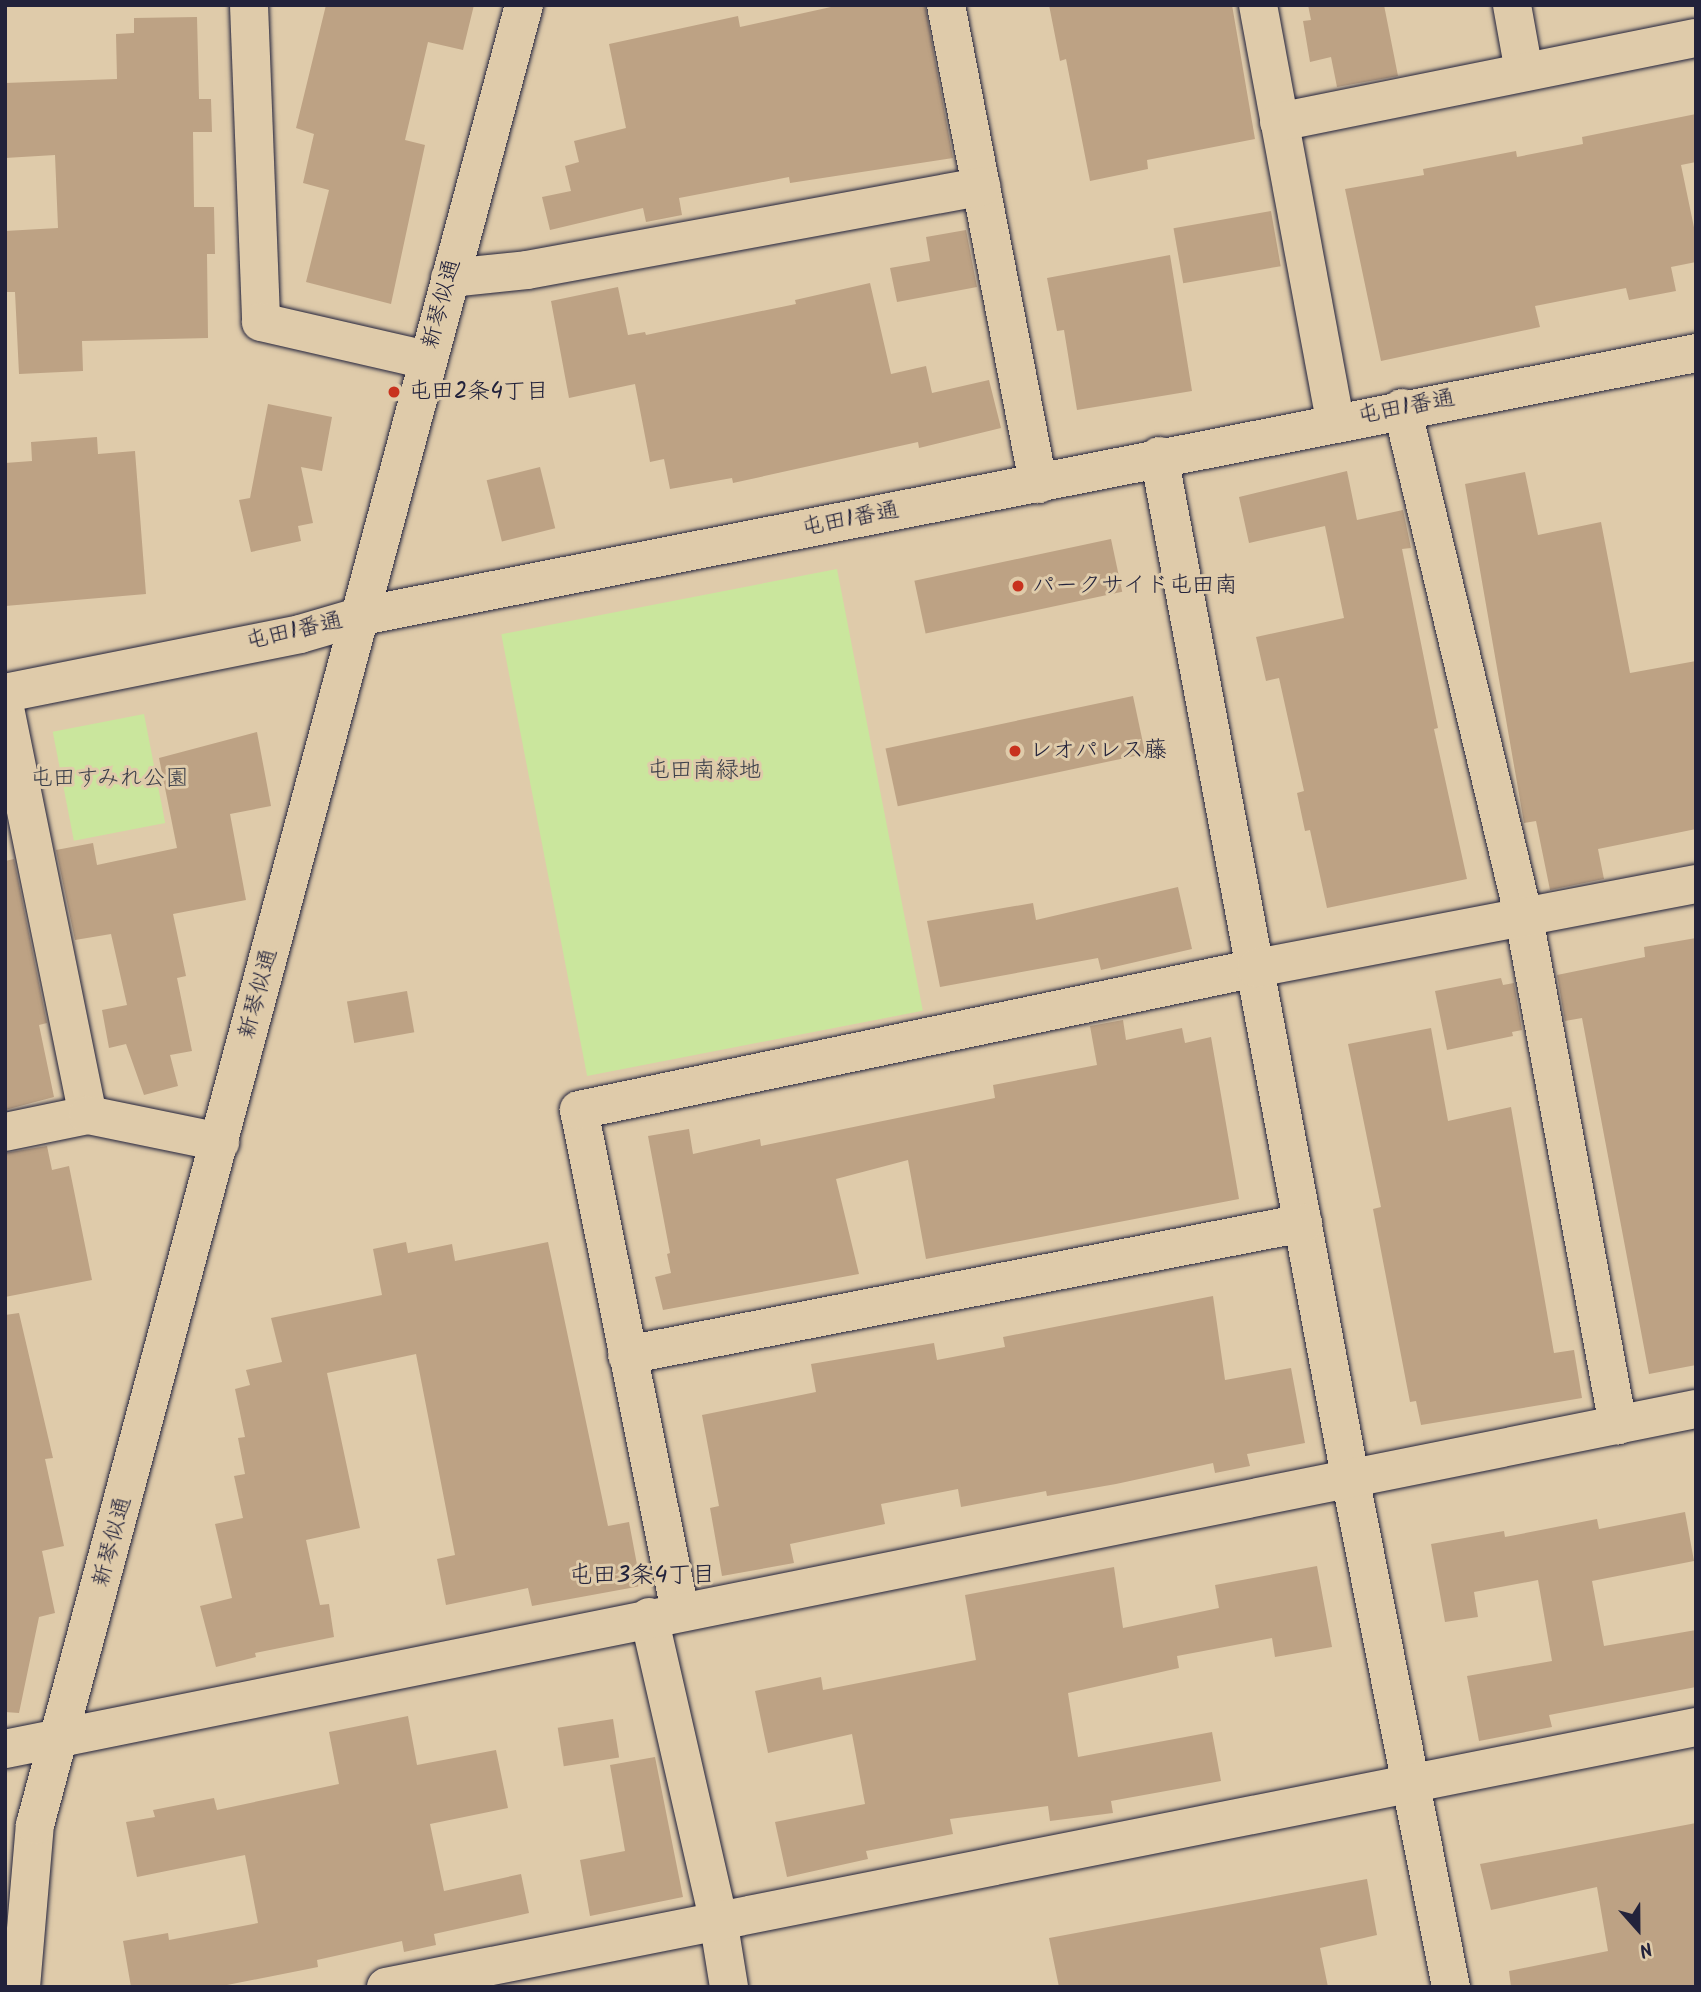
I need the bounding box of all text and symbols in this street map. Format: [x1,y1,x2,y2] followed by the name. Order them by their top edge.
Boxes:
[417,256,467,352] street label: 新琴似通
[408,378,549,406] place label: 屯田2条4丁目
[386,384,402,400] marker: 屯田2条4丁目
[1355,385,1457,431] street label: 屯田1番通
[799,497,901,543] street label: 屯田1番通
[1032,572,1239,600] place label: パークサイド屯田南
[1010,578,1026,594] marker: パークサイド屯田南
[243,607,345,657] street label: 屯田1番通
[1029,737,1167,765] place label: レオパレス藤
[1007,743,1023,759] marker: レオパレス藤
[647,757,761,785] park label: 屯田南緑地
[29,765,189,793] park label: 屯田すみれ公園
[234,946,284,1042] street label: 新琴似通
[88,1494,138,1590] street label: 新琴似通
[569,1562,715,1590] district label: 屯田3条4丁目
[1603,1894,1673,1964] north arrow
[1635,1932,1657,1965] text: N

